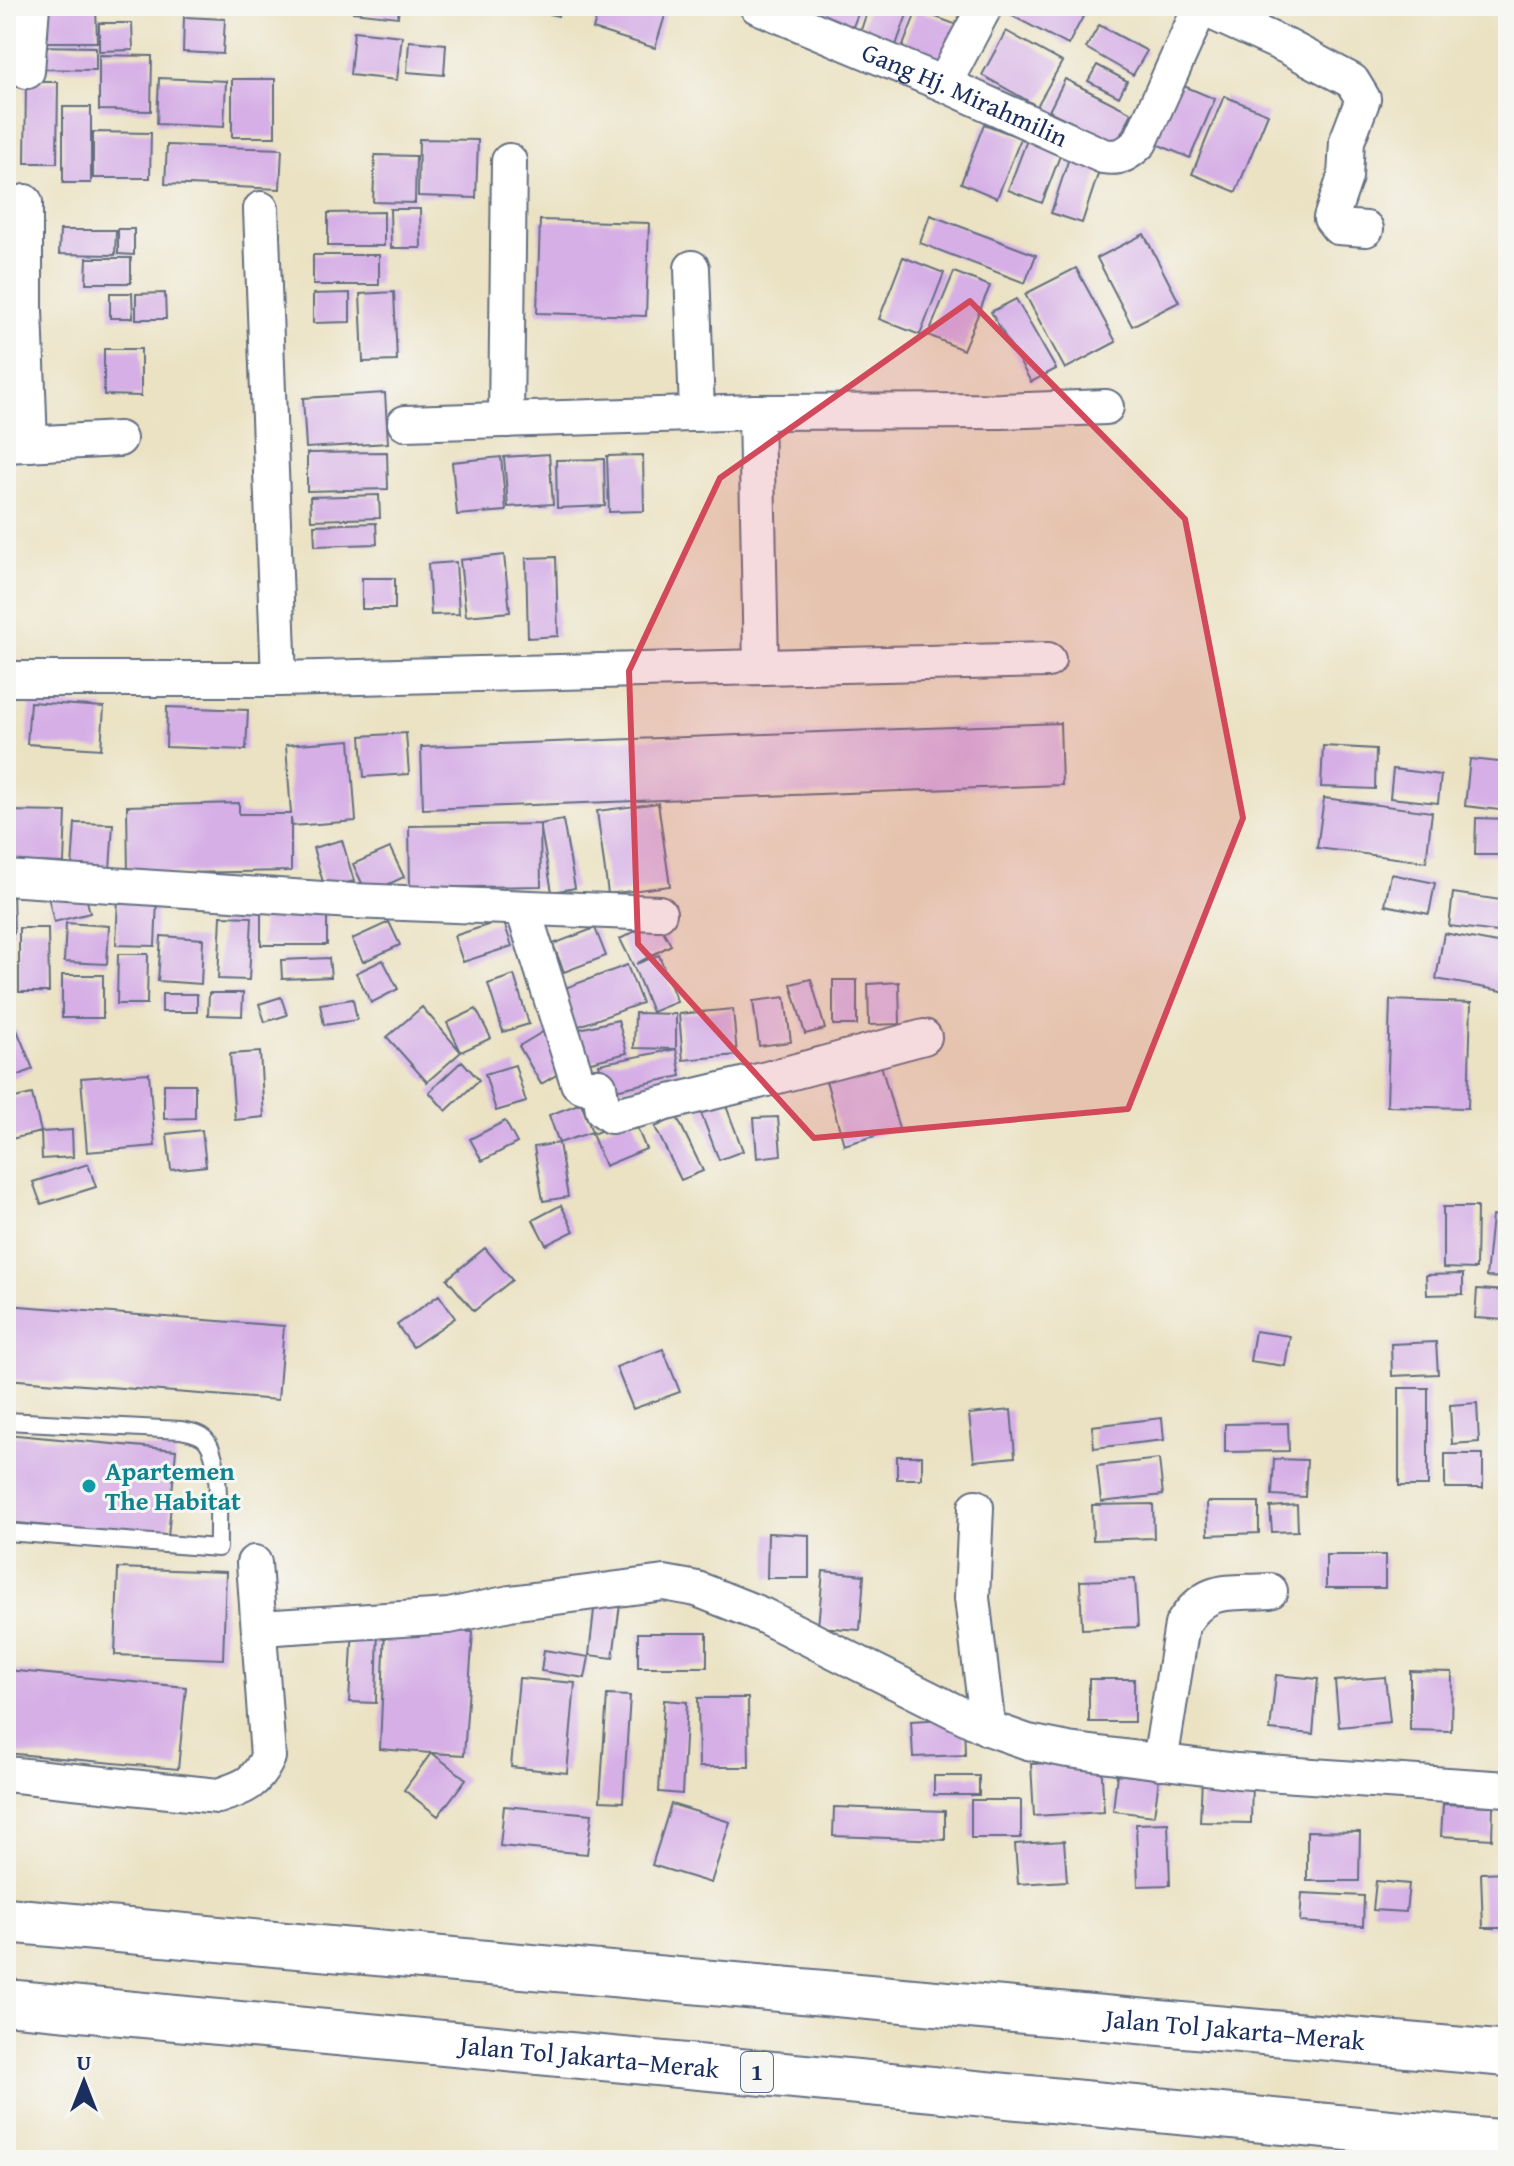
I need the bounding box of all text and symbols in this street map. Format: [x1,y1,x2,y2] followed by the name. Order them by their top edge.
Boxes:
[856,32,1075,157] street label: Gang Hj. Mirahmilin
[105,1451,241,1520] place label: Apartemen The Habitat
[80,1477,98,1495] marker: Apartemen The Habitat
[1101,1998,1367,2060] street label: Jalan Tol Jakarta–Merak
[455,2024,722,2088] street label: Jalan Tol Jakarta–Merak
[44,2042,124,2122] north arrow
[77,2046,92,2078] text: U
[741,2052,773,2092] road number: 1

